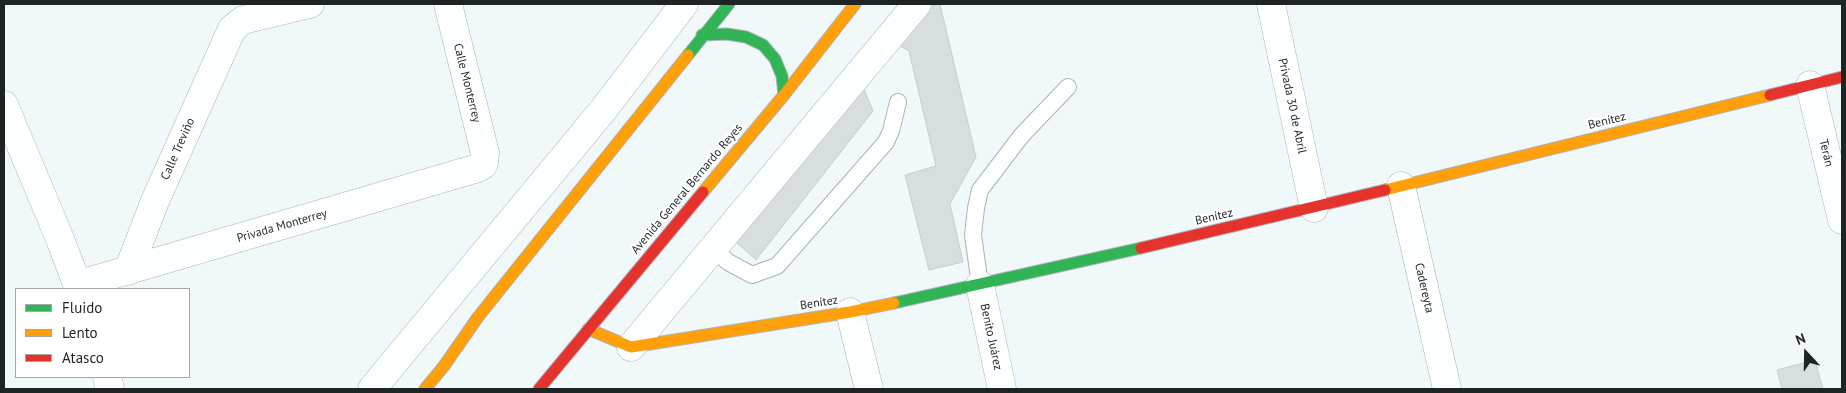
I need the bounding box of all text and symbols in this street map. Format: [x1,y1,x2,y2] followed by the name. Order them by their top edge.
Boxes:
[450,42,484,124] street label: Calle Monterrey
[1275,57,1309,155] street label: Privada 30 de Abril
[1587,109,1627,133] street label: Benítez
[158,116,198,182] street label: Calle Treviño
[628,121,746,257] street label: Avenida General Bernardo Reyes
[1816,138,1836,168] street label: Terán
[235,206,329,246] street label: Privada Monterrey
[1194,206,1234,228] street label: Benítez
[1411,262,1437,314] street label: Cadereyta
[15,288,190,378] legend
[799,293,839,313] street label: Benítez
[62,298,102,317] text: Fluido
[977,302,1005,372] street label: Benito Juárez
[62,323,98,342] text: Lento
[1781,328,1831,378] north arrow
[1793,329,1808,349] text: N
[62,348,104,367] text: Atasco

